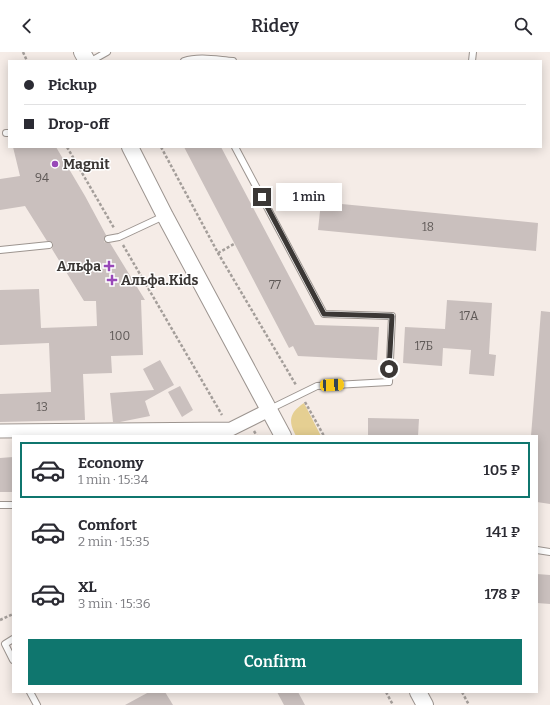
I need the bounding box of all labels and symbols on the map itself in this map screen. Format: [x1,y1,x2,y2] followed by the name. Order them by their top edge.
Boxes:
[63,156,110,173] place label: Magnit
[50,159,60,169] marker: Magnit
[35,171,49,185] house number: 94
[276,183,342,211] callout: 1 min
[253,188,271,206] route end
[422,220,434,234] house number: 18
[57,258,101,275] place label: Альфа
[104,261,114,271] marker: Альфа
[121,272,199,289] place label: Альфа.Kids
[106,274,118,286] marker: Альфа.Kids
[269,278,281,292] house number: 77
[459,309,479,323] house number: 17А
[110,329,130,343] house number: 100
[415,339,433,353] house number: 17Б
[380,360,398,378] route start
[320,378,344,392] car
[36,400,48,414] house number: 13

